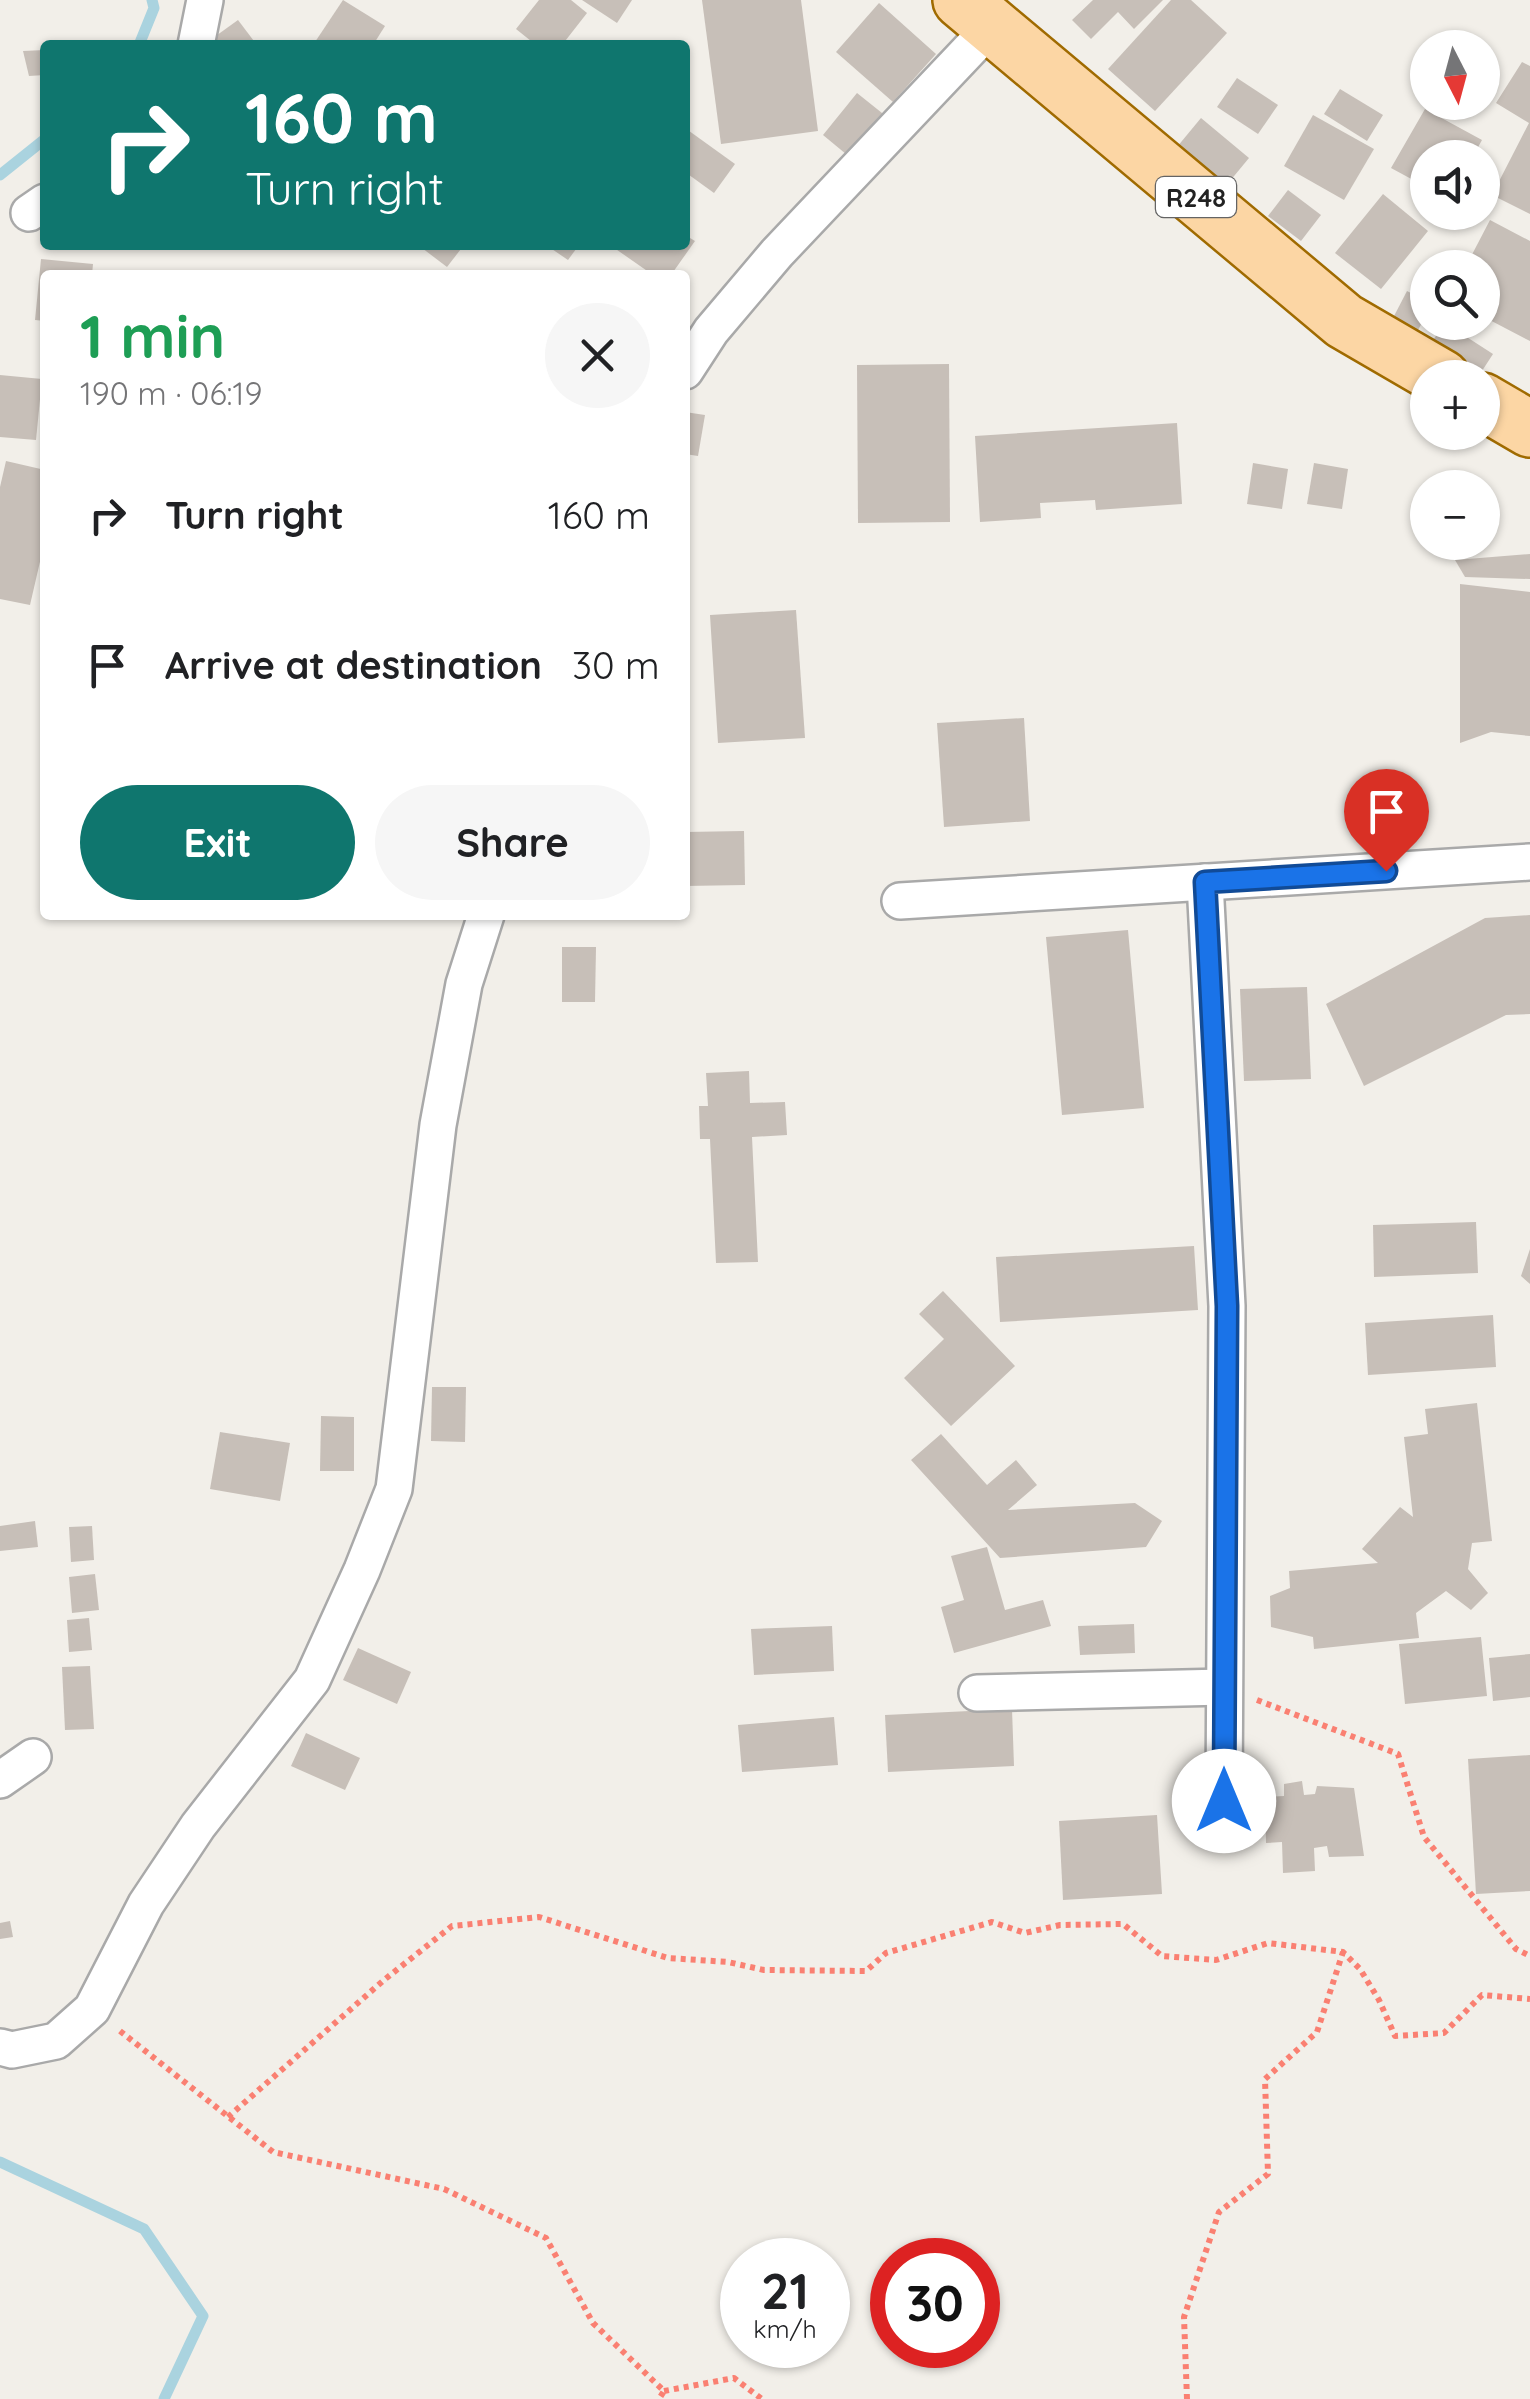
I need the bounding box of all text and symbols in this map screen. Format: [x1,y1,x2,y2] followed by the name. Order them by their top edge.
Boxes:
[1410,30,1500,120] north arrow
[1410,30,1500,560] map controls
[245,73,438,161] text: 160 m
[80,80,210,210] icon: right
[1410,140,1500,230] button: sound
[245,160,444,216] text: Turn right
[1156,177,1236,217] road number: R248
[1410,250,1500,340] button: search
[80,298,225,373] text: 1 min
[545,303,650,408] button: close
[1410,360,1500,450] button: +
[80,373,262,413] text: 190 m · 06:19
[1410,470,1500,560] button: −
[80,488,135,543] icon: right
[165,491,344,539] text: Turn right
[548,491,650,539] text: 160 m
[80,638,135,693] icon: arrive
[165,641,542,689] text: Arrive at destination
[572,641,660,689] text: 30 m
[1344,769,1429,872] pin
[1359,784,1414,839] icon: arrive
[80,785,355,900] button: Exit
[375,785,650,900] button: Share
[1172,1749,1276,1853] position arrow
[870,2238,1000,2368] speed limit sign: 30
[761,2259,809,2322] text: 21
[753,2313,817,2344] text: km/h

